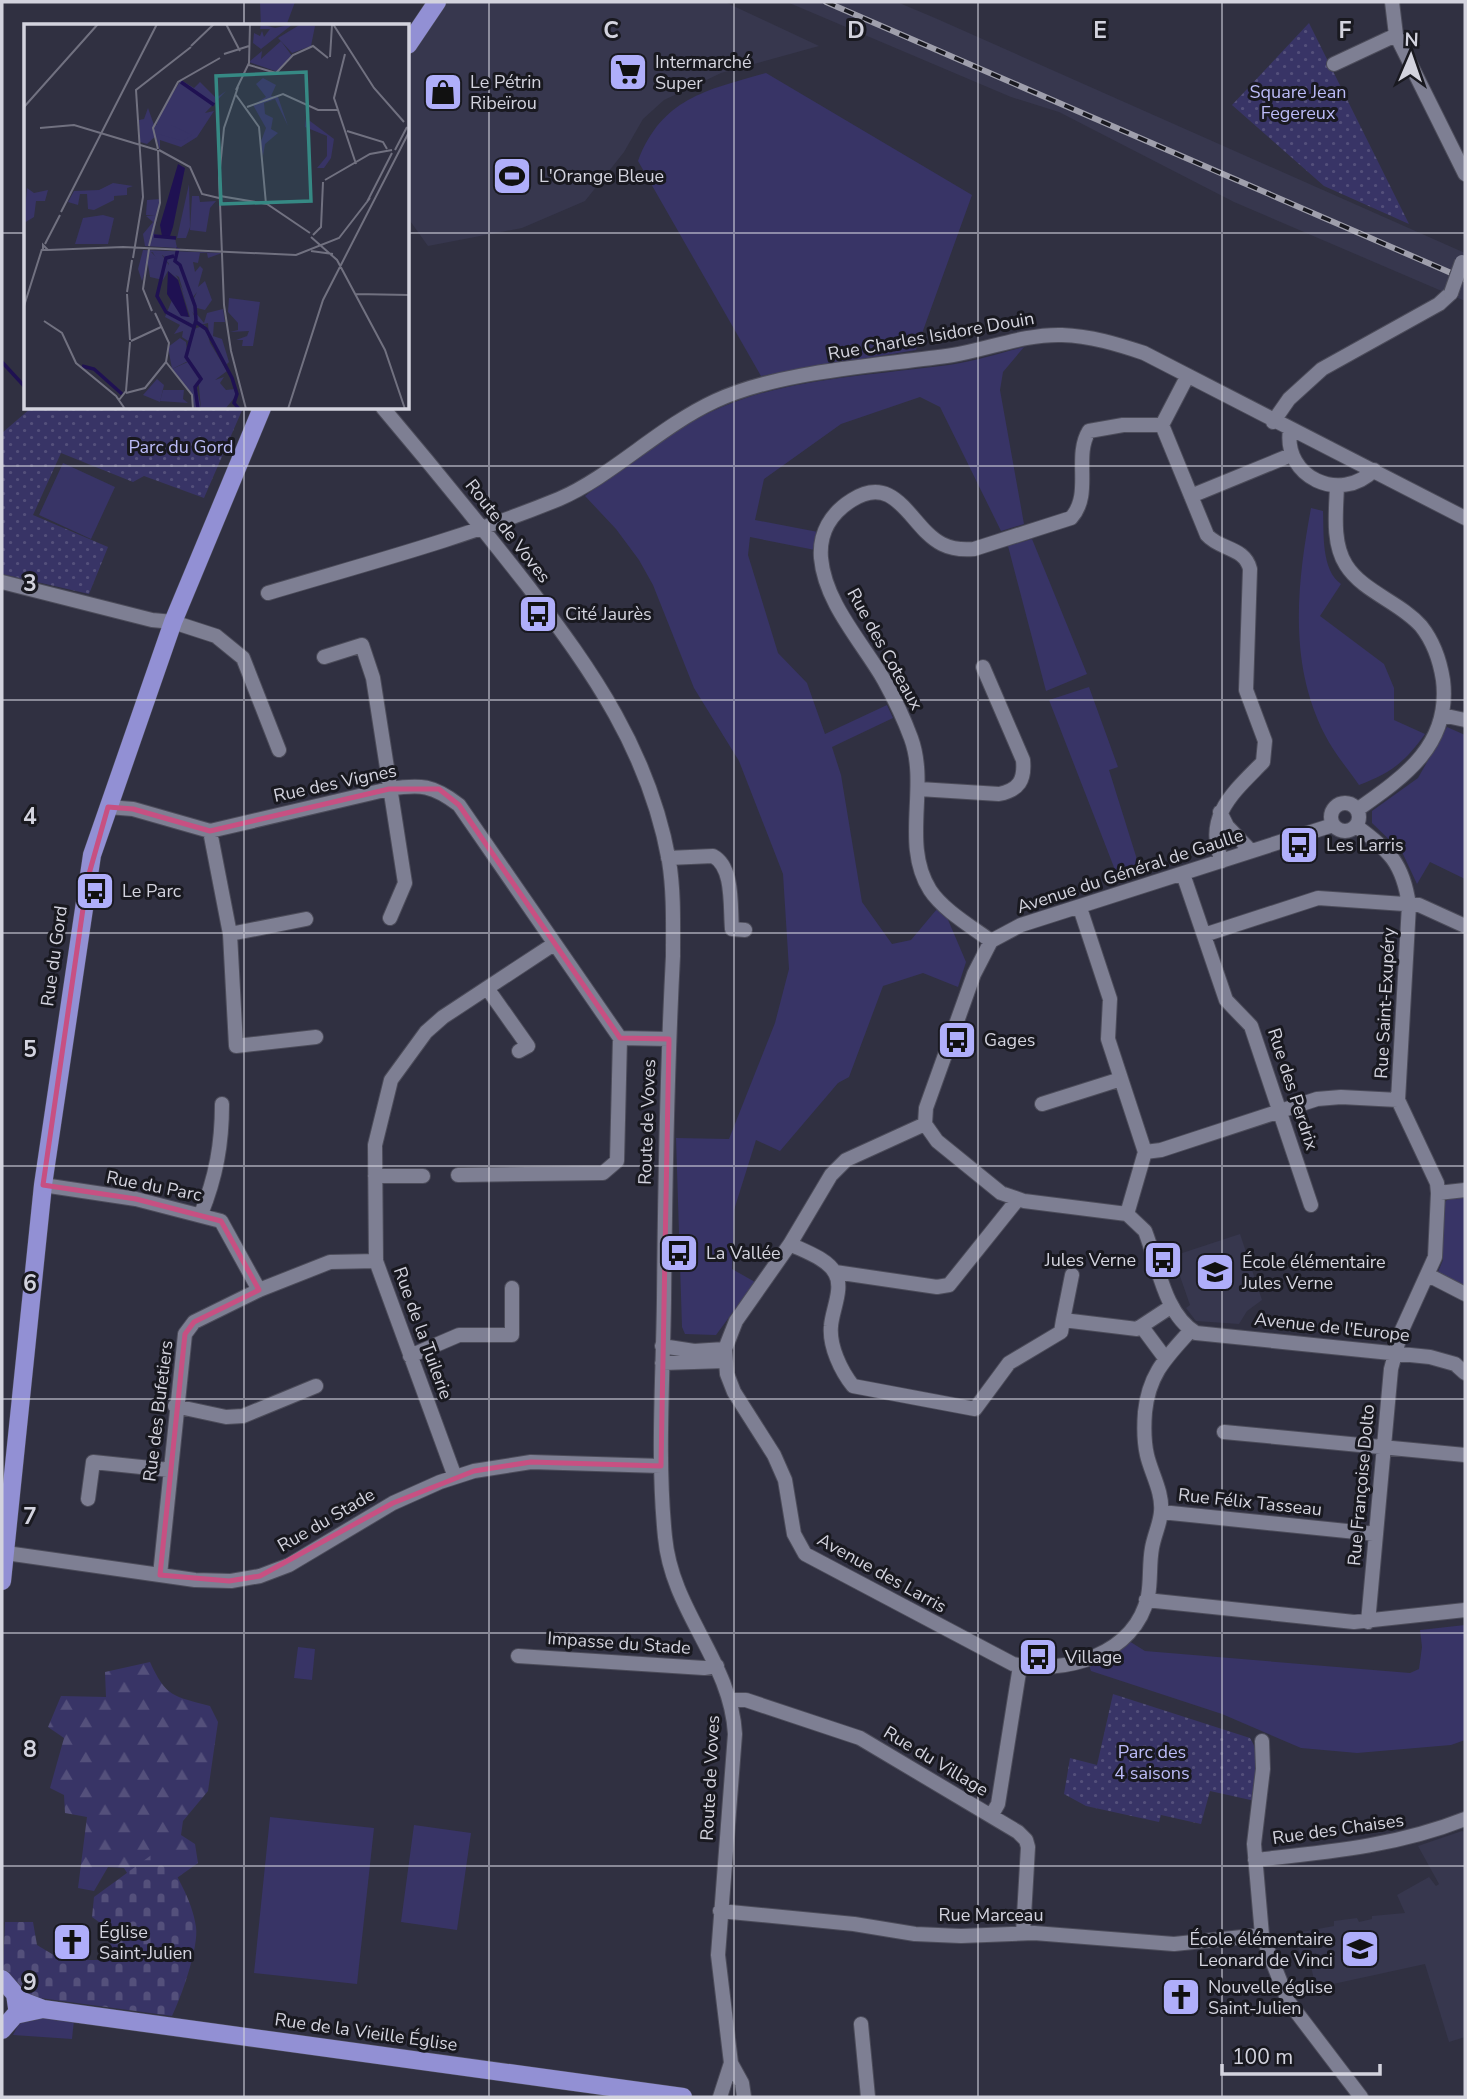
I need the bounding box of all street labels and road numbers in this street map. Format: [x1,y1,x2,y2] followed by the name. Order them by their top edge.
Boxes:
[826,306,1036,366] street label: Rue Charles Isidore Douin
[460,474,556,588] street label: Route de Voves
[842,584,929,715] street label: Rue des Coteaux
[271,758,399,808] street label: Rue des Vignes
[1014,823,1246,919] street label: Avenue du Général de Gaulle
[35,904,73,1008] street label: Rue du Gord
[1369,926,1401,1079] street label: Rue Saint-Exupéry
[1262,1025,1324,1154] street label: Rue des Perdrix
[633,1059,661,1185] street label: Route de Voves
[104,1165,204,1207] street label: Rue du Parc
[388,1263,458,1403] street label: Rue de la Tuilerie
[1253,1307,1411,1347] street label: Avenue de l'Europe
[137,1339,179,1483] street label: Rue des Bufetiers
[1342,1403,1380,1567] street label: Rue Françoise Dolto
[273,1482,379,1558] street label: Rue du Stade
[1177,1483,1323,1521] street label: Rue Félix Tasseau
[813,1528,951,1618] street label: Avenue des Larris
[546,1626,692,1660] street label: Impasse du Stade
[695,1715,725,1841] street label: Route de Voves
[879,1720,993,1802] street label: Rue du Village
[1271,1808,1405,1850] street label: Rue des Chaises
[939,1903,1043,1927] street label: Rue Marceau
[273,2007,459,2057] street label: Rue de la Vieille Église

